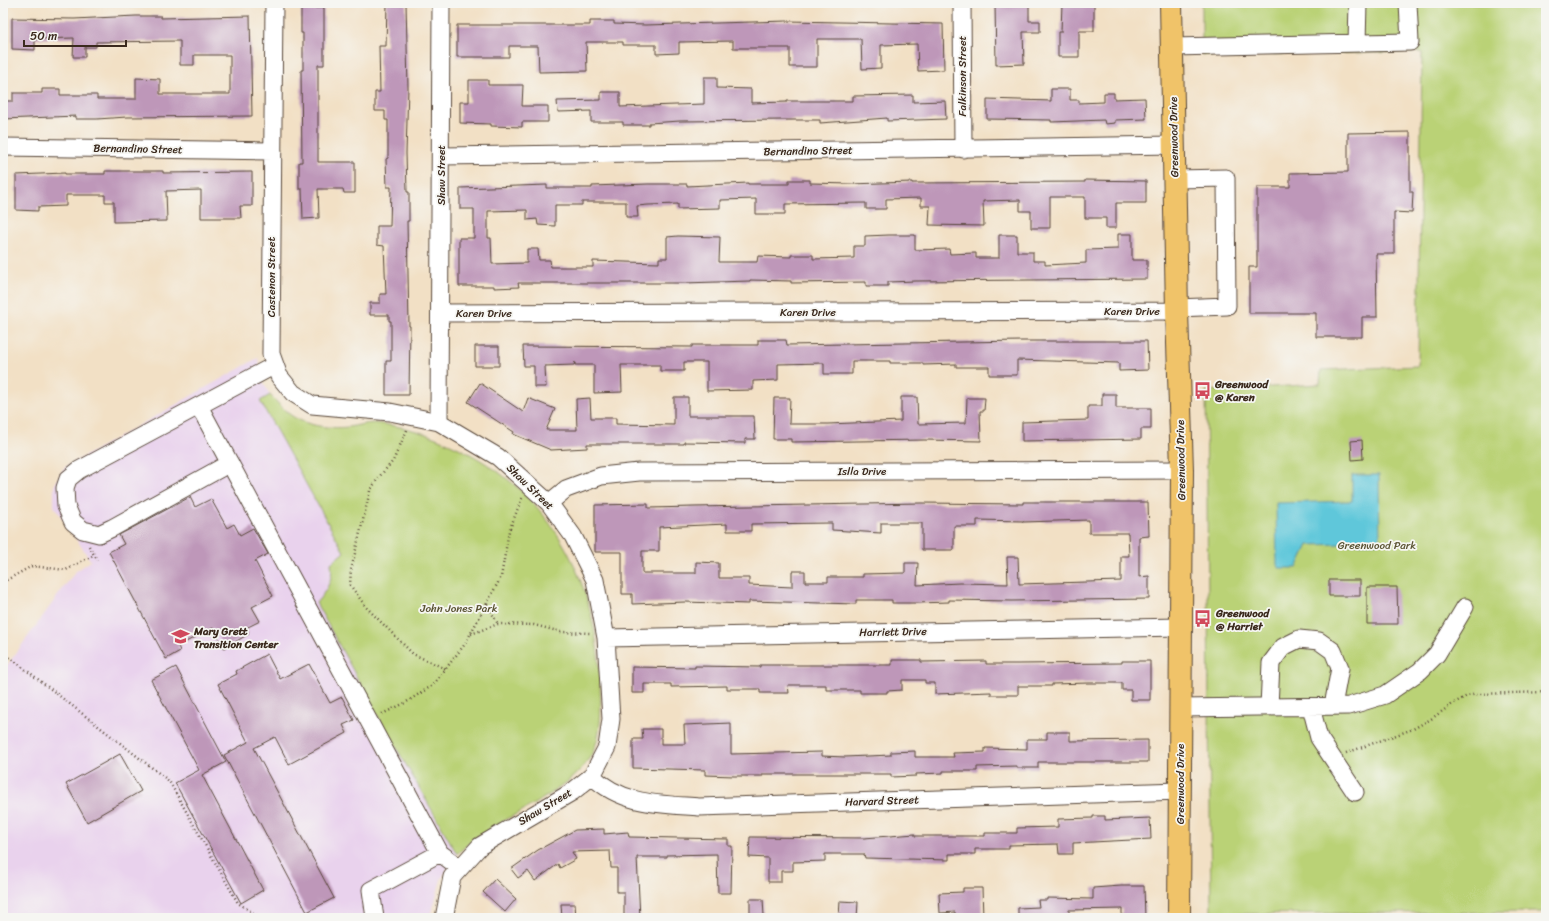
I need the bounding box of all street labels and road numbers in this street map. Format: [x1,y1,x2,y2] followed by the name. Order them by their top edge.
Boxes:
[953,35,972,116] street label: Falkinson Street
[1164,96,1184,177] street label: Greenwood Drive
[93,139,183,159] street label: Bernandino Street
[763,141,853,161] street label: Bernandino Street
[432,145,451,205] street label: Shaw Street
[262,237,281,317] street label: Castenon Street
[1104,302,1160,321] street label: Karen Drive
[780,303,836,322] street label: Karen Drive
[456,304,512,323] street label: Karen Drive
[1171,419,1191,500] street label: Greenwood Drive
[502,459,558,515] street label: Shaw Street
[837,462,887,481] street label: Islla Drive
[859,622,927,642] street label: Harriett Drive
[1171,743,1190,824] street label: Greenwood Drive
[514,783,576,831] street label: Shaw Street
[845,790,919,812] street label: Harvard Street

